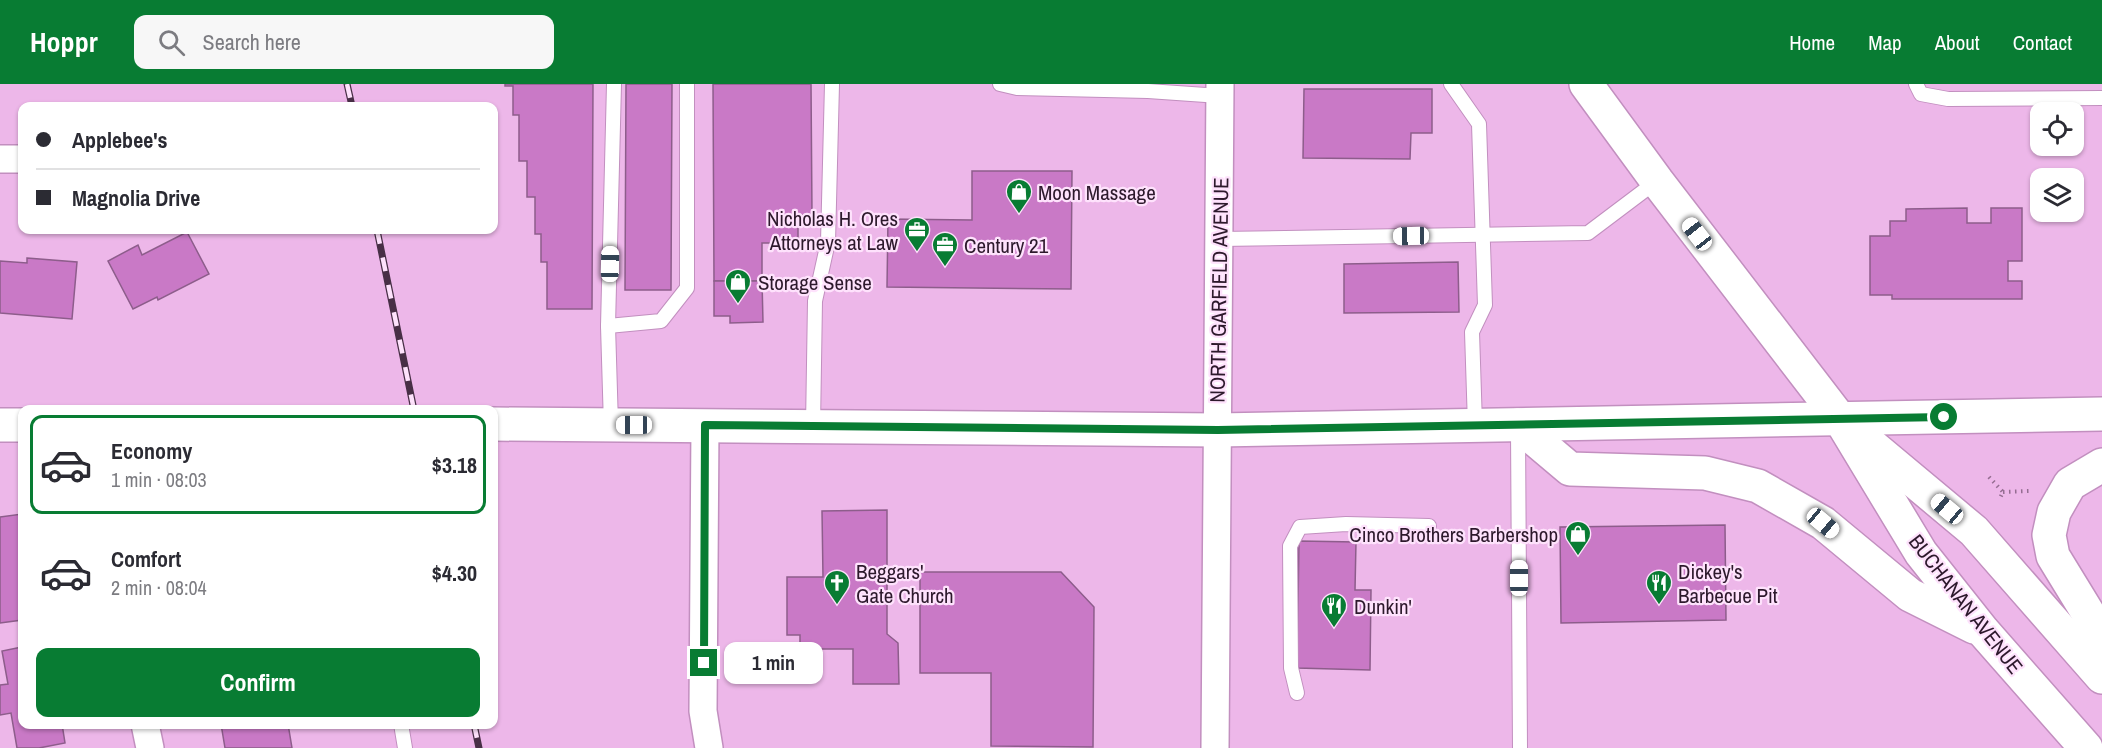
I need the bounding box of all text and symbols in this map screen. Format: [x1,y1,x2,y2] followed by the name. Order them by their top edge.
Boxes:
[134,15,554,69] search box
[30,23,98,61] text: Hoppr
[155,26,188,59] icon: search
[203,27,301,57] text: Search here
[1789,28,1835,57] text: Home
[1868,28,1902,57] text: Map
[1935,28,1980,57] text: About
[2013,28,2072,57] text: Contact
[2030,102,2084,222] map controls
[2030,102,2084,156] button: locate
[72,125,168,155] text: Applebee's
[2030,168,2084,222] button: layers
[1004,177,1034,215] shop icon: Moon Massage
[1203,177,1235,403] street label: NORTH GARFIELD AVENUE
[1038,178,1156,207] place label: Moon Massage
[72,183,200,213] text: Magnolia Drive
[767,204,899,257] place label: Nicholas H. Ores Attorneys at Law
[1679,214,1715,254] car
[902,215,932,253] office icon: Nicholas H. Ores Attorneys at Law
[1393,227,1429,245] car
[930,230,960,268] office icon: Century 21
[964,231,1049,260] place label: Century 21
[601,246,619,282] car
[723,267,753,305] shop icon: Storage Sense
[758,268,872,297] place label: Storage Sense
[1930,403,1957,430] route start
[616,416,652,434] car
[111,436,192,466] text: Economy
[39,438,93,492] icon: car
[432,450,477,480] text: $3.18
[111,466,207,493] text: 1 min · 08:03
[1927,491,1967,527] car
[1803,505,1843,541] car
[1563,519,1593,557] shop icon: Cinco Brothers Barbershop
[1349,520,1558,549] place label: Cinco Brothers Barbershop
[1902,528,2030,680] street label: BUCHANAN AVENUE
[111,544,181,574] text: Comfort
[39,546,93,600] icon: car
[856,557,954,610] place label: Beggars' Gate Church
[1678,557,1778,610] place label: Dickey's Barbecue Pit
[432,558,477,588] text: $4.30
[1510,560,1528,596] car
[822,568,852,606] church icon: Beggars' Gate Church
[1644,568,1674,606] restaurant icon: Dickey's Barbecue Pit
[111,574,207,601] text: 2 min · 08:04
[1319,591,1349,629] restaurant icon: Dunkin'
[1354,592,1412,621] place label: Dunkin'
[725,642,824,684] callout: 1 min
[36,648,480,717] button: Confirm
[690,649,717,676] route end
[752,649,795,676] text: 1 min

